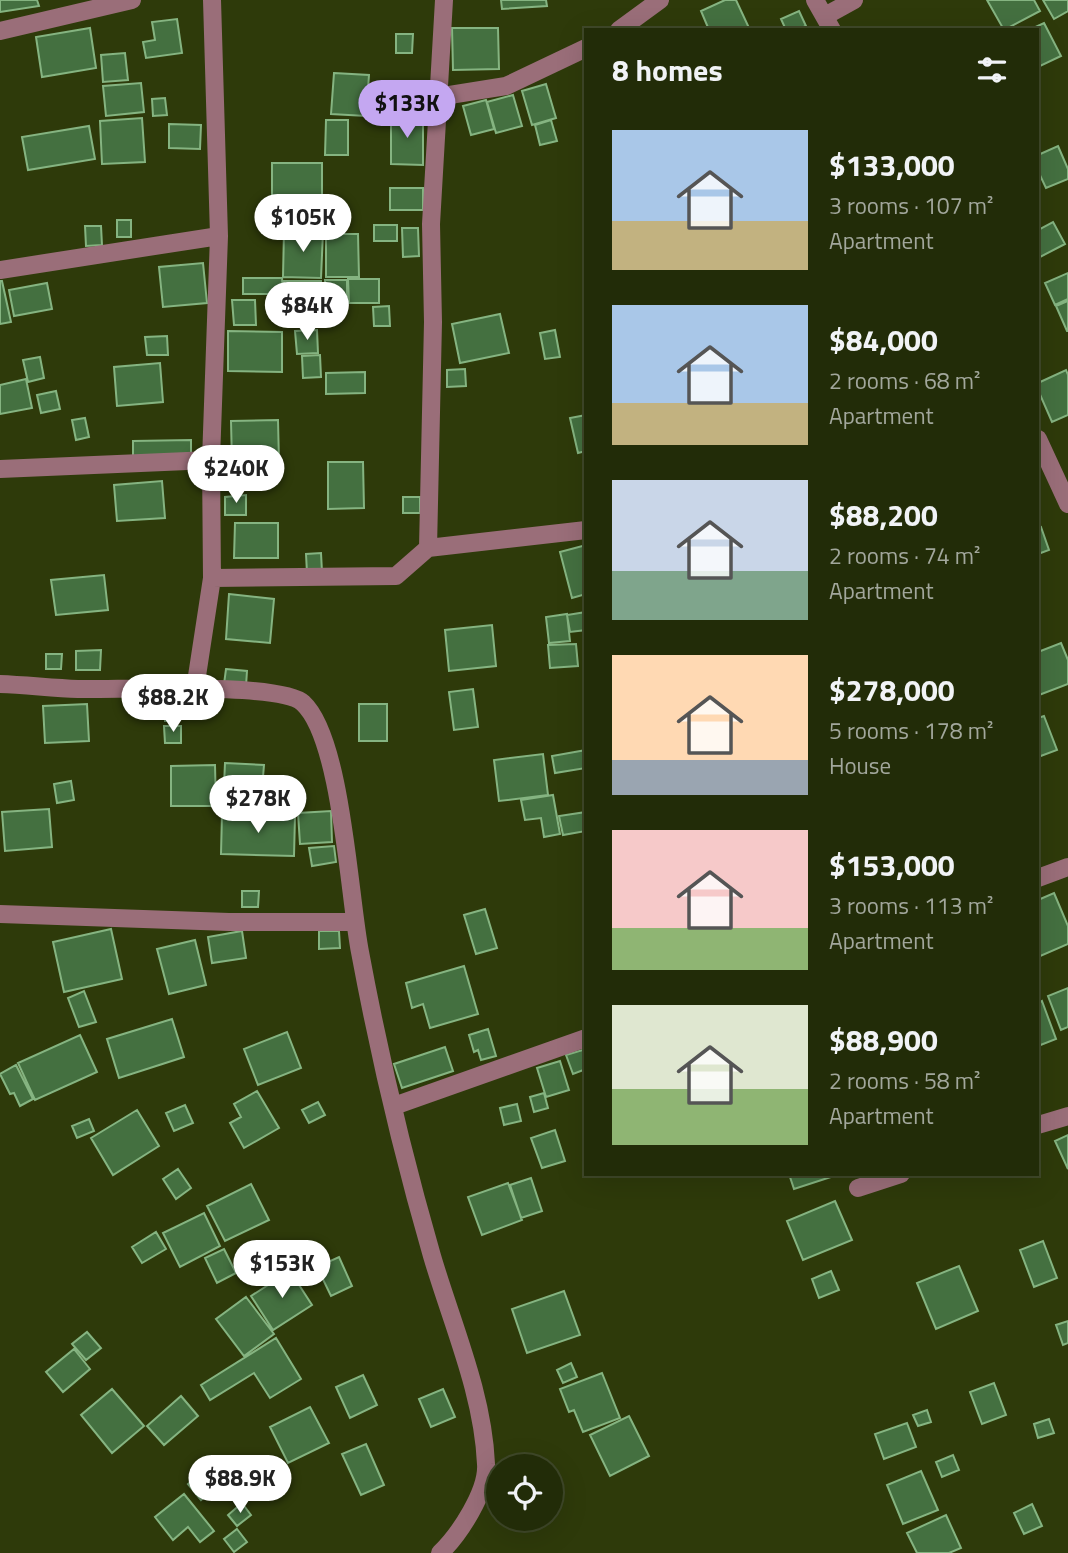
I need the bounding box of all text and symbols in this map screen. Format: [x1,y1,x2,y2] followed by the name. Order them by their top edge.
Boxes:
[612,47,723,93] text: 8 homes
[973,51,1011,89] icon: filters
[358,80,456,140] pin: $133K
[374,85,440,120] text: $133K
[829,142,955,188] text: $133,000
[668,158,752,242] icon: home
[829,188,993,223] text: 3 rooms · 107 m²
[254,194,352,254] pin: $105K
[270,199,336,234] text: $105K
[829,223,934,258] text: Apartment
[266,282,348,342] pin: $84K
[281,287,333,322] text: $84K
[829,317,938,363] text: $84,000
[668,333,752,417] icon: home
[829,363,980,398] text: 2 rooms · 68 m²
[829,398,934,433] text: Apartment
[187,446,285,505] pin: $240K
[203,450,269,485] text: $240K
[829,492,938,538] text: $88,200
[668,508,752,592] icon: home
[829,538,980,573] text: 2 rooms · 74 m²
[829,573,934,608] text: Apartment
[829,667,955,713] text: $278,000
[116,674,230,734] pin: $88.2K
[137,679,209,714] text: $88.2K
[668,683,752,767] icon: home
[829,713,993,748] text: 5 rooms · 178 m²
[829,748,891,783] text: House
[209,776,307,835] pin: $278K
[225,780,291,815] text: $278K
[829,842,955,888] text: $153,000
[668,858,752,942] icon: home
[829,888,993,923] text: 3 rooms · 113 m²
[829,923,934,958] text: Apartment
[829,1017,938,1063] text: $88,900
[668,1033,752,1117] icon: home
[829,1063,980,1098] text: 2 rooms · 58 m²
[829,1098,934,1133] text: Apartment
[233,1240,331,1300] pin: $153K
[249,1245,315,1280] text: $153K
[486,1454,563,1531] map controls
[486,1454,563,1531] button: locate
[183,1456,297,1515] pin: $88.9K
[204,1460,276,1495] text: $88.9K

